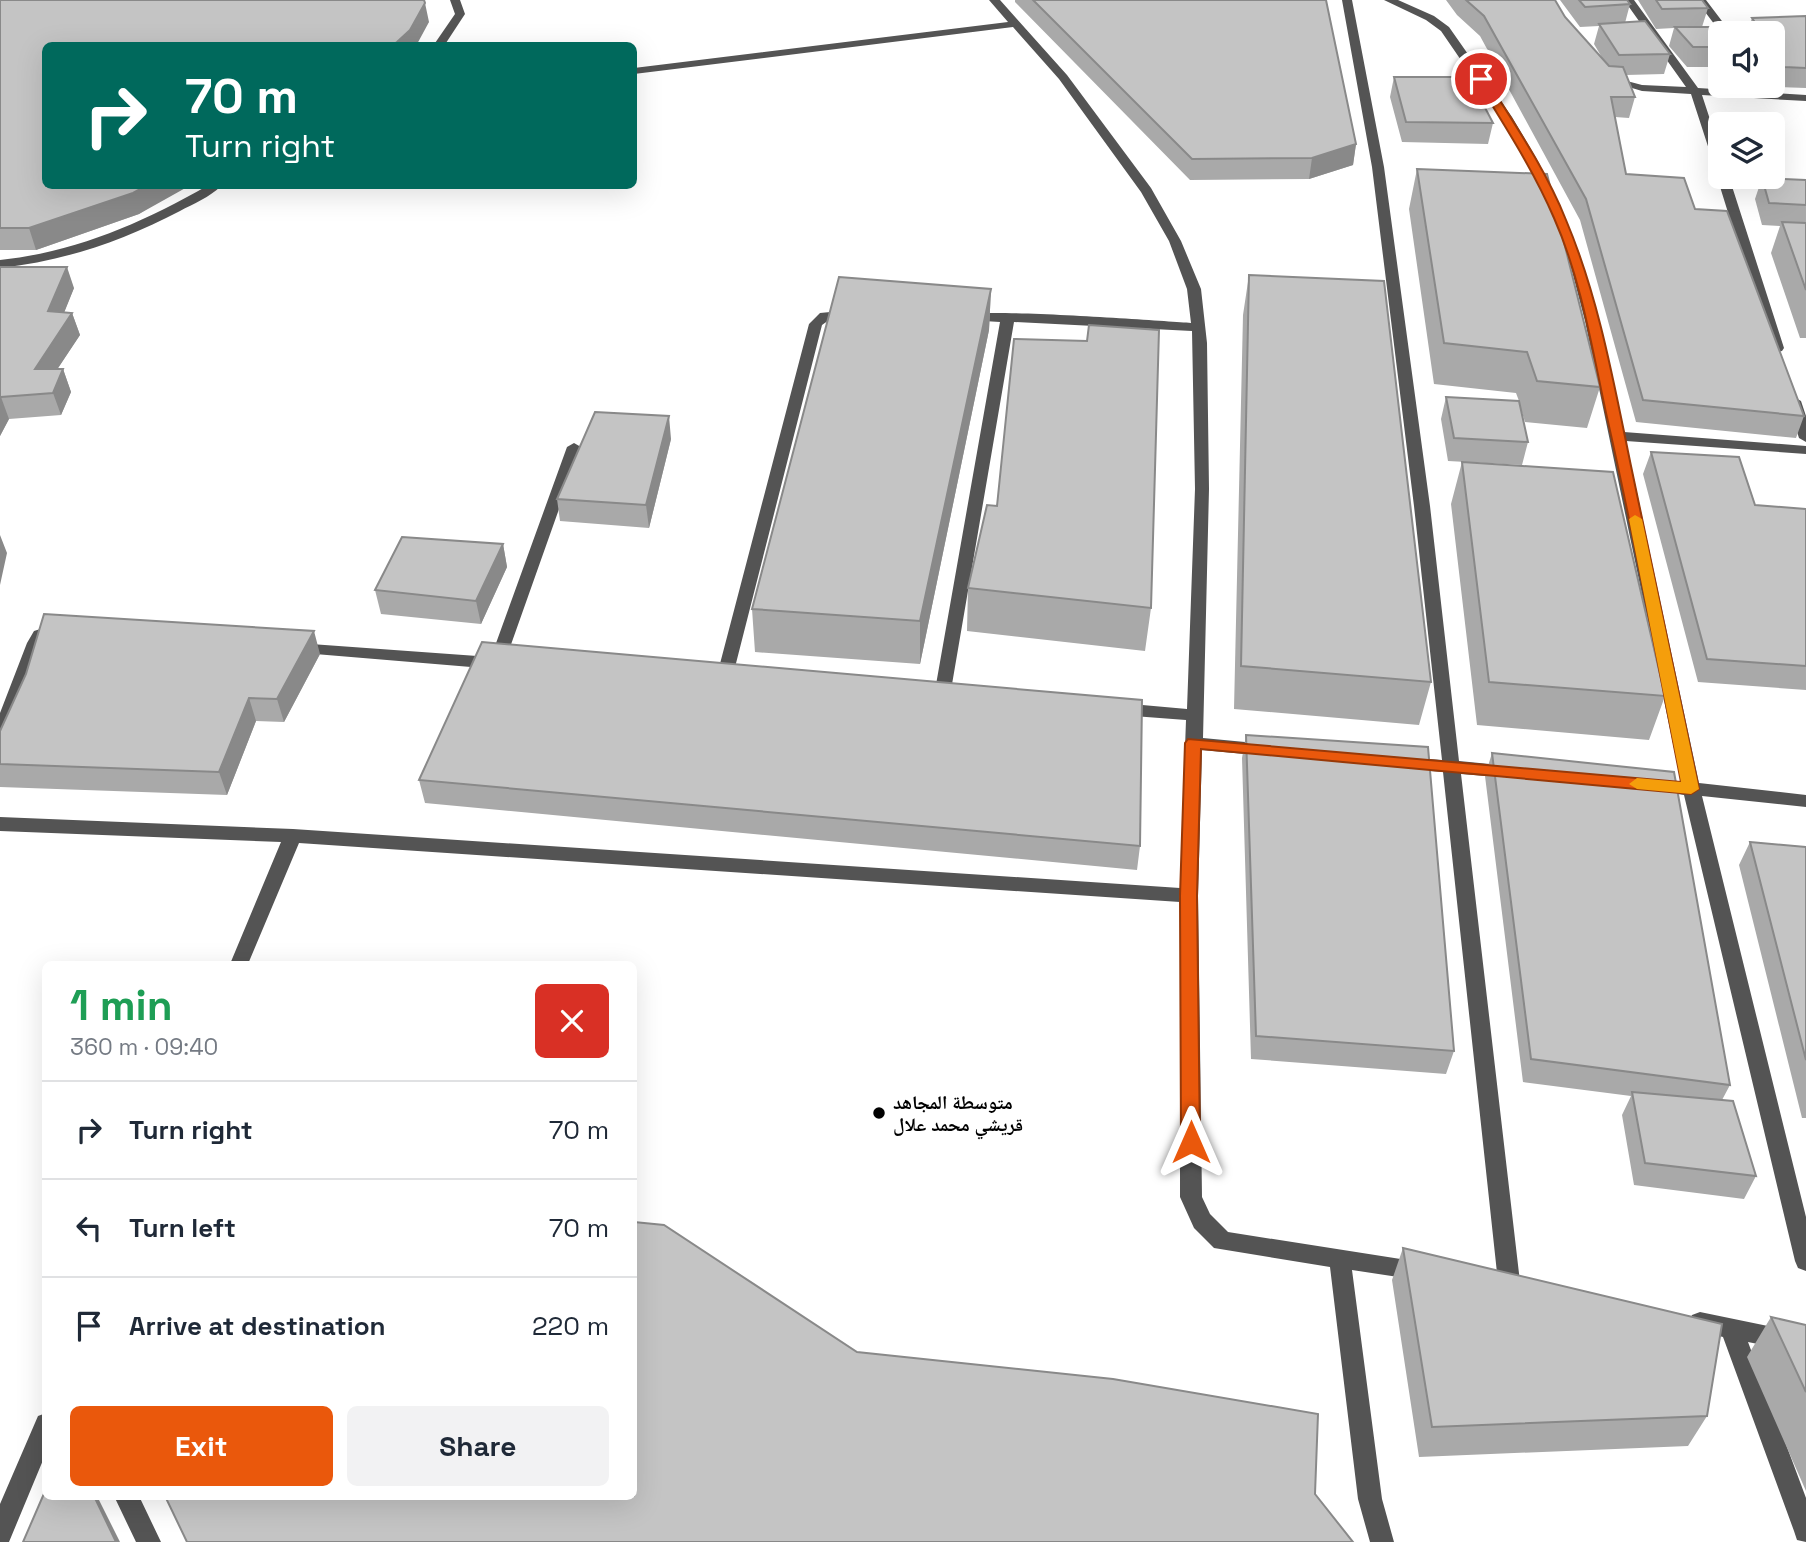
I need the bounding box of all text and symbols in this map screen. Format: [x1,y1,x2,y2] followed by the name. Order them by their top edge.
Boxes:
[1708,21,1785,189] map controls
[1708,21,1785,98] button: sound
[1451,49,1511,109] pin
[1462,60,1500,98] icon: arrive
[185,65,298,127] text: 70 m
[70,70,161,161] icon: right
[1708,112,1785,189] button: layers
[185,126,335,166] text: Turn right
[70,979,173,1032] text: 1 min
[535,984,609,1058] button: close
[70,1032,218,1062] text: 360 m · 09:40
[893,1090,1023,1140] place label: متوسطة المجاهد قريشي محمد علال
[871,1105,887,1121] marker: متوسطة المجاهد قريشي محمد علال
[1154,1105,1228,1179] position arrow
[70,1111,108,1149] icon: right
[129,1113,253,1147] text: Turn right
[549,1113,609,1147] text: 70 m
[70,1209,108,1247] icon: left
[129,1211,236,1245] text: Turn left
[549,1211,609,1245] text: 70 m
[70,1307,108,1345] icon: arrive
[129,1309,386,1343] text: Arrive at destination
[532,1309,609,1343] text: 220 m
[70,1406,333,1486] button: Exit
[347,1406,609,1486] button: Share

